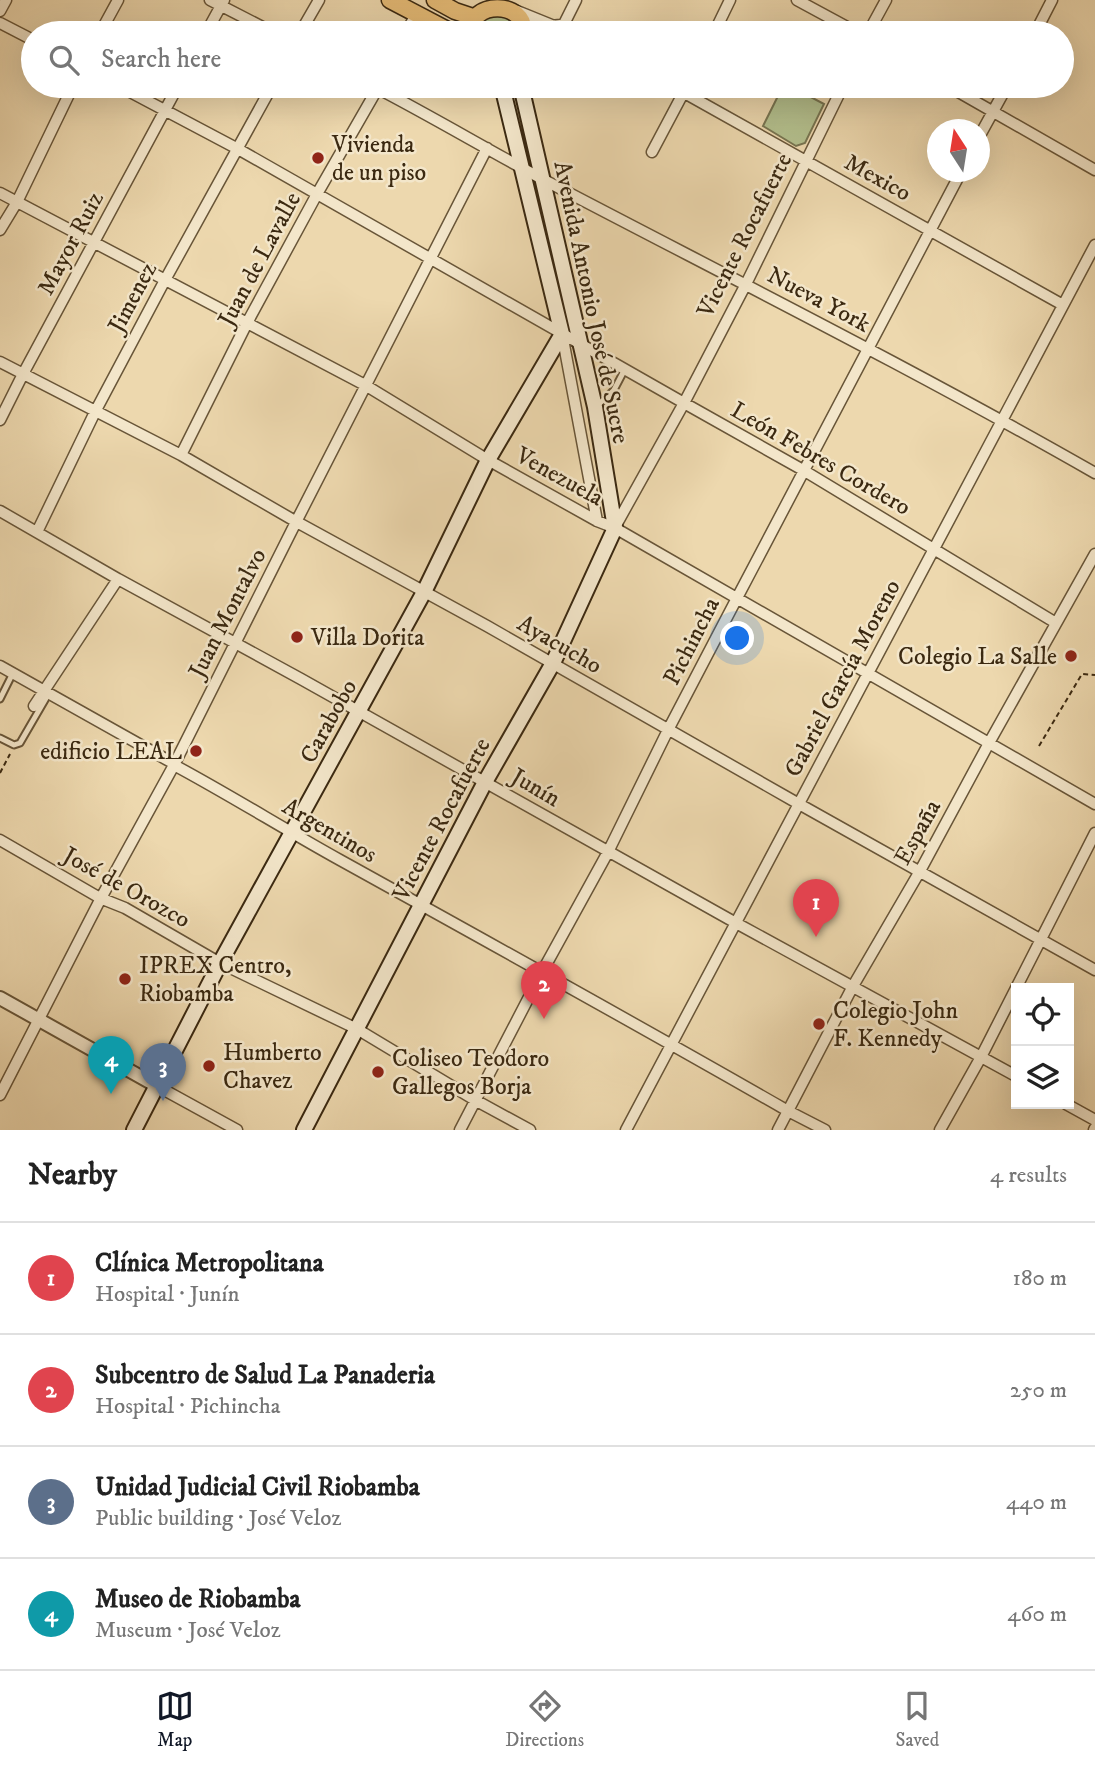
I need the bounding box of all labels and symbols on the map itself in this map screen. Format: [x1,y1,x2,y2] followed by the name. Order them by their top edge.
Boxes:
[927,119,990,182] north arrow
[331,130,426,188] place label: Vivienda de un piso
[839,147,916,208] street label: Mexico
[690,148,799,324] street label: Vicente Rocafuerte
[310,150,326,166] marker: Vivienda de un piso
[546,158,636,446] street label: Avenida Antonio José de Sucre
[31,186,111,300] street label: Mayor Ruiz
[211,187,308,334] street label: Juan de Lavalle
[101,256,164,340] street label: Jimenez
[762,260,875,340] street label: Nueva York
[725,395,916,523] street label: León Febres Cordero
[510,440,609,514] street label: Venezuela
[182,544,273,685] street label: Juan Montalvo
[778,575,908,782] street label: Gabriel García Moreno
[657,592,727,691] street label: Pichincha
[512,609,607,681] street label: Ayacucho
[720,621,754,655] your location
[310,623,425,653] place label: Villa Dorita
[289,629,305,645] marker: Villa Dorita
[898,642,1057,672] place label: Colegio La Salle
[1063,648,1079,664] marker: Colegio La Salle
[294,674,364,769] street label: Carabobo
[386,733,498,907] street label: Vicente Rocafuerte
[40,737,182,767] place label: edificio LEAL
[188,743,204,759] marker: edificio LEAL
[504,761,566,814] street label: Junín
[277,792,382,870] street label: Argentinos
[888,794,948,870] street label: España
[56,840,195,935] street label: José de Orozco
[793,879,839,937] pin: 1
[139,951,291,1009] place label: IPREX Centro, Riobamba
[521,961,567,1019] pin: 2
[117,971,133,987] marker: IPREX Centro, Riobamba
[833,996,959,1054] place label: Colegio John F. Kennedy
[811,1016,827,1032] marker: Colegio John F. Kennedy
[88,1036,134,1094] pin: 4
[223,1038,322,1096] place label: Humberto Chavez
[140,1043,186,1101] pin: 3
[392,1044,549,1102] place label: Coliseo Teodoro Gallegos Borja
[201,1058,217,1074] marker: Humberto Chavez
[370,1064,386,1080] marker: Coliseo Teodoro Gallegos Borja

